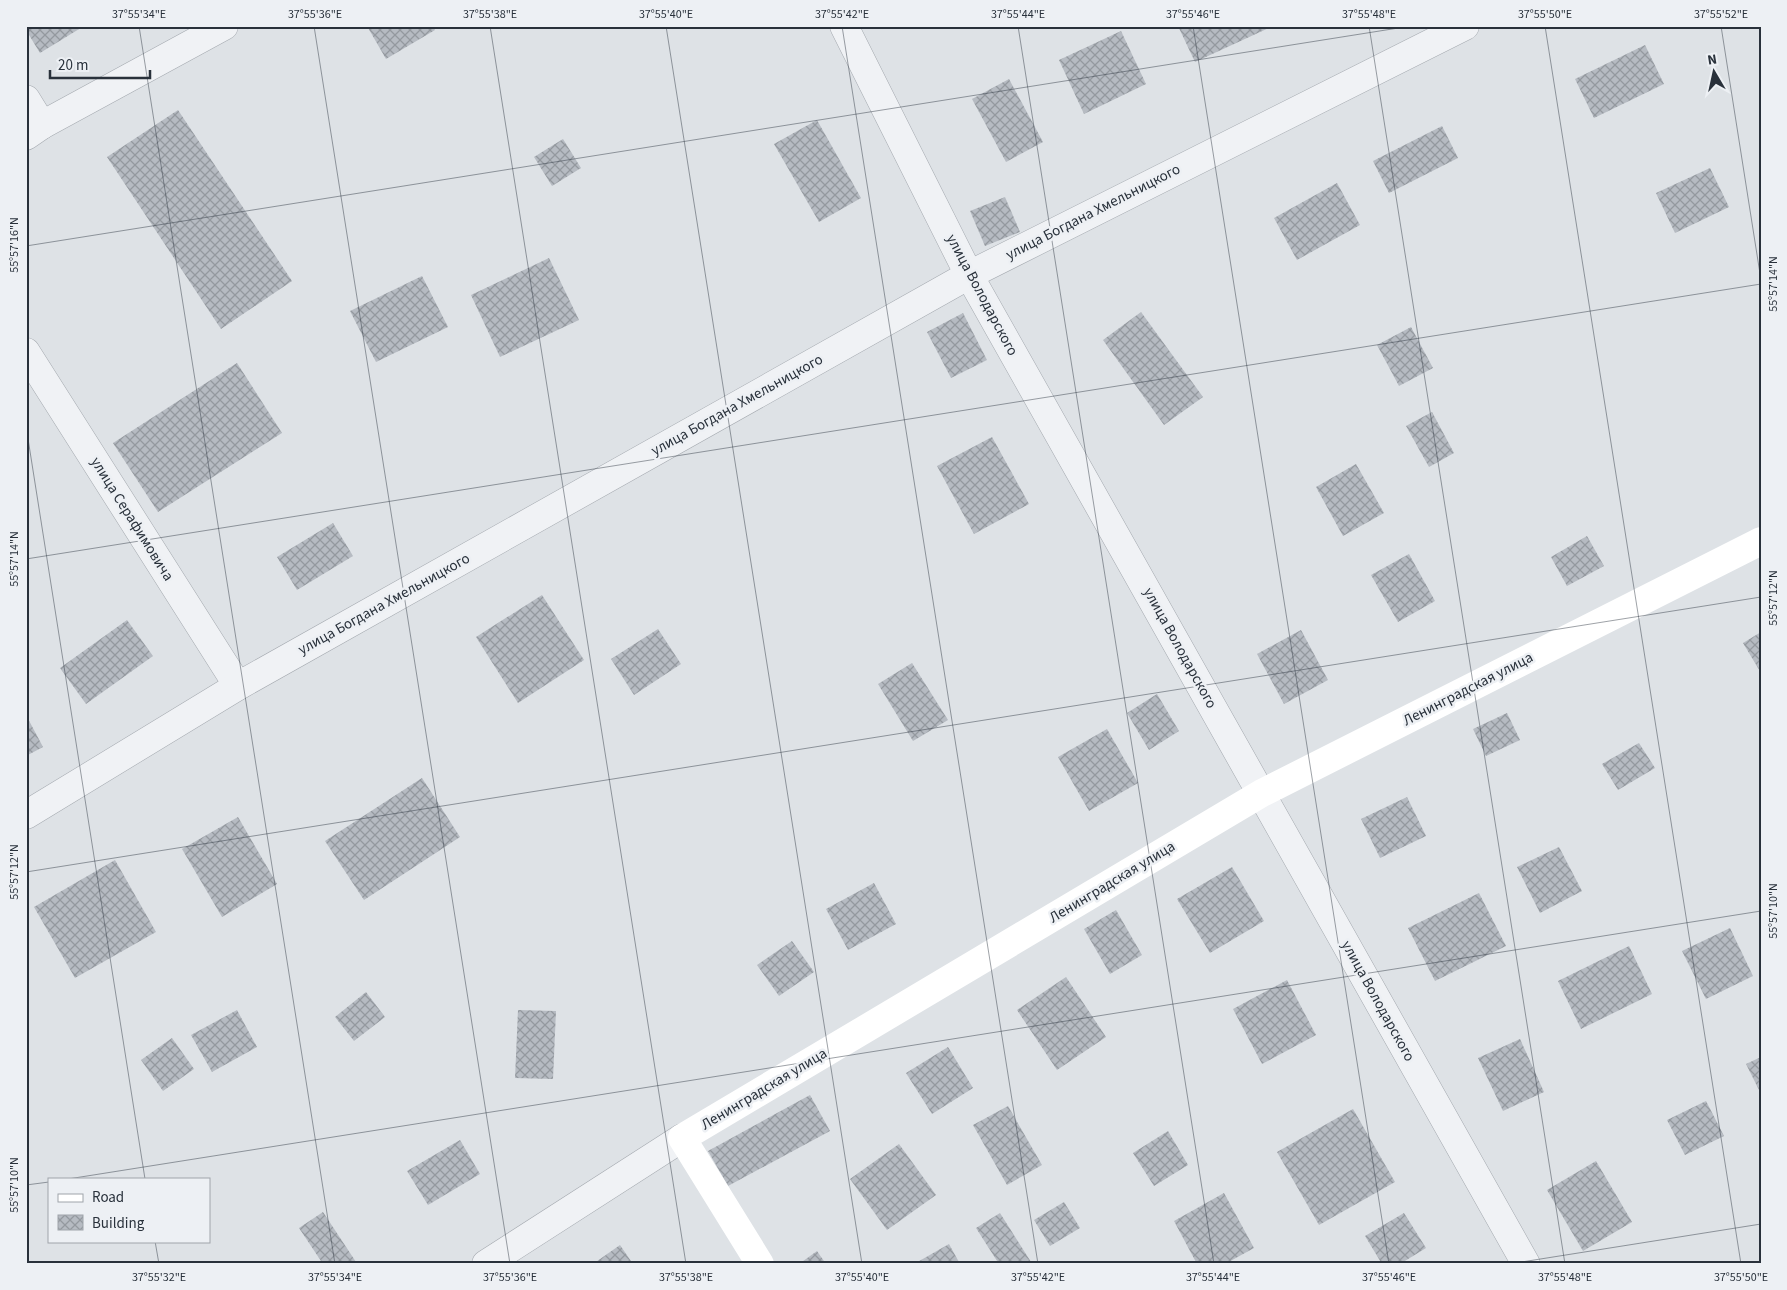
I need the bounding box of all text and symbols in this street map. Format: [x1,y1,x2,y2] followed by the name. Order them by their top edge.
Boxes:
[112,6,166,23] text: 37°55'34"E
[288,6,342,23] text: 37°55'36"E
[463,6,517,23] text: 37°55'38"E
[639,6,693,23] text: 37°55'40"E
[815,6,869,23] text: 37°55'42"E
[991,6,1045,23] text: 37°55'44"E
[1166,6,1220,23] text: 37°55'46"E
[1342,6,1396,23] text: 37°55'48"E
[1518,6,1572,23] text: 37°55'50"E
[1694,6,1748,23] text: 37°55'52"E
[50,48,150,80] scale bar
[1690,48,1740,98] north arrow
[1706,50,1718,71] text: N
[58,55,88,76] text: 20 m
[1002,159,1184,265] street label: улица Богдана Хмельницкого
[6,217,23,273] text: 55°57'16"N
[941,230,1023,360] street label: улица Володарского
[1765,256,1782,312] text: 55°57'14"N
[647,349,827,461] street label: улица Богдана Хмельницкого
[85,453,179,585] street label: улица Серафимовича
[6,531,23,587] text: 55°57'14"N
[294,548,474,660] street label: улица Богдана Хмельницкого
[1765,570,1782,626] text: 55°57'12"N
[1138,584,1222,712] street label: улица Володарского
[1399,647,1537,731] street label: Ленинградская улица
[1045,836,1179,928] street label: Ленинградская улица
[6,844,23,900] text: 55°57'12"N
[1765,883,1782,939] text: 55°57'10"N
[1336,937,1420,1065] street label: улица Володарского
[697,1043,831,1135] street label: Ленинградская улица
[6,1157,23,1213] text: 55°57'10"N
[48,1178,210,1242] legend
[92,1187,124,1208] text: Road
[92,1213,145,1234] text: Building
[132,1269,186,1286] text: 37°55'32"E
[308,1269,362,1286] text: 37°55'34"E
[483,1269,537,1286] text: 37°55'36"E
[659,1269,713,1286] text: 37°55'38"E
[835,1269,889,1286] text: 37°55'40"E
[1011,1269,1065,1286] text: 37°55'42"E
[1186,1269,1240,1286] text: 37°55'44"E
[1362,1269,1416,1286] text: 37°55'46"E
[1538,1269,1592,1286] text: 37°55'48"E
[1714,1269,1768,1286] text: 37°55'50"E

